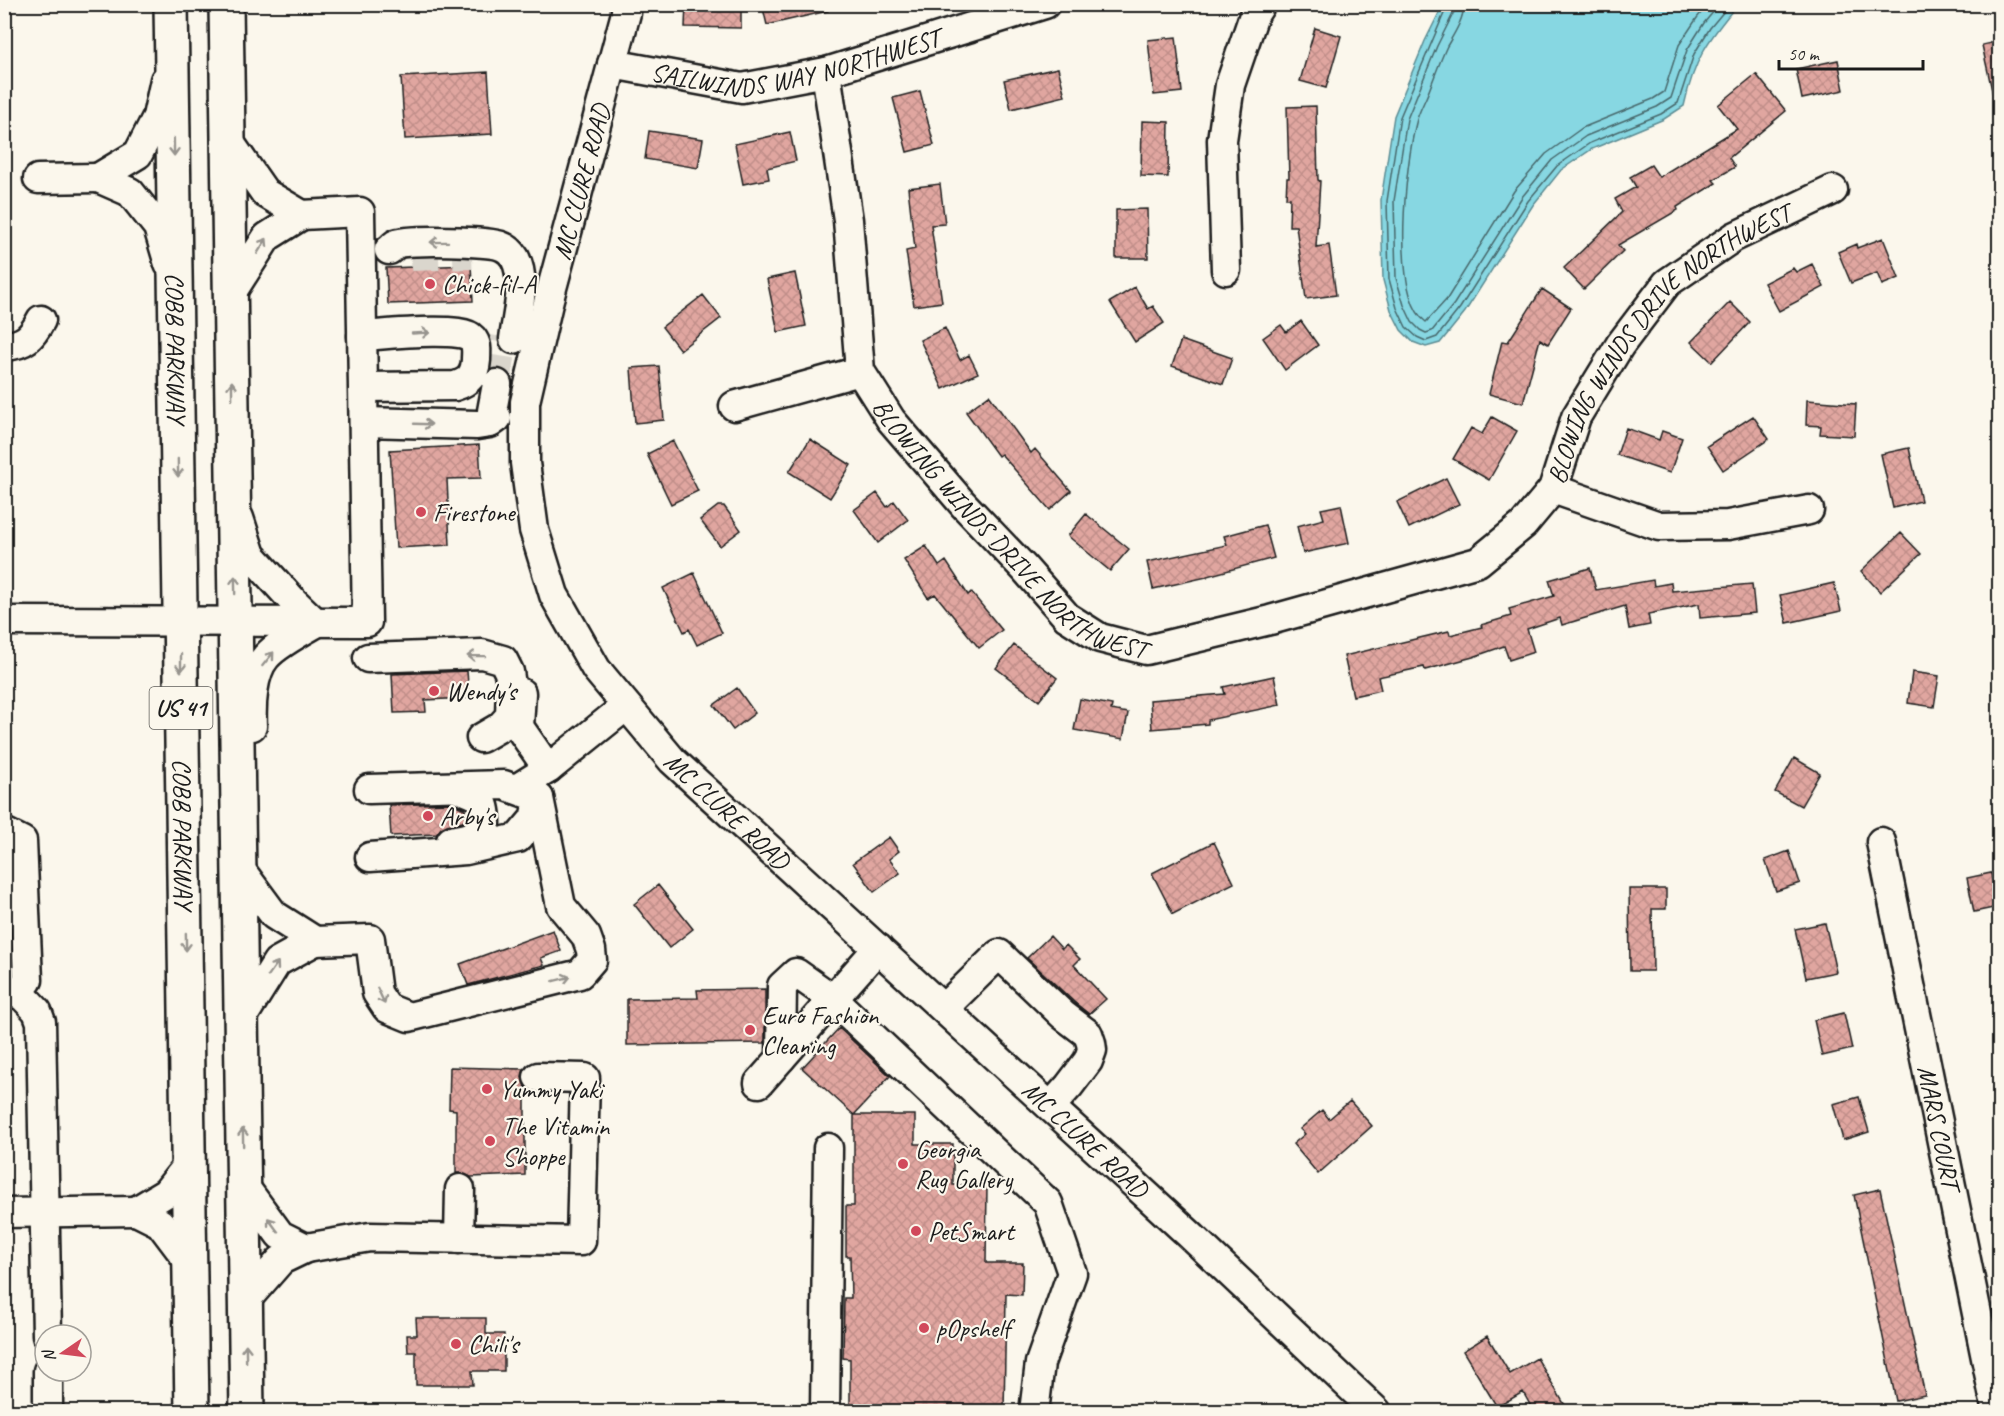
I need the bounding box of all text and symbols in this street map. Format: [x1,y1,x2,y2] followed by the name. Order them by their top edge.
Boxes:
[648,20,951,105] street label: SAILWINDS WAY NORTHWEST
[1779,33,1923,71] scale bar
[1788,43,1821,65] text: 50 m
[545,99,618,263] street label: MC CLURE ROAD
[168,136,179,156] one-way arrow
[1540,194,1801,488] street label: BLOWING WINDS DRIVE NORTHWEST
[430,236,450,248] one-way arrow
[256,238,268,255] one-way arrow
[442,268,538,301] place label: Chick-fil-A
[158,272,193,427] street label: COBB PARKWAY
[423,277,437,291] marker: Chick-fil-A
[410,327,430,338] one-way arrow
[226,381,238,401] one-way arrow
[865,393,1155,668] street label: BLOWING WINDS DRIVE NORTHWEST
[412,418,432,429] one-way arrow
[172,457,184,477] one-way arrow
[433,496,517,529] place label: Firestone
[414,505,428,519] marker: Firestone
[229,576,240,596] one-way arrow
[467,650,487,661] one-way arrow
[261,651,274,667] one-way arrow
[175,652,187,672] one-way arrow
[446,675,518,708] place label: Wendy's
[427,684,441,698] marker: Wendy's
[150,687,213,729] road number: US 41
[657,745,798,878] street label: MC CLURE ROAD
[165,758,201,913] street label: COBB PARKWAY
[440,800,496,833] place label: Arby's
[421,809,435,823] marker: Arby's
[180,931,191,951] one-way arrow
[267,962,279,978] one-way arrow
[552,972,571,984] one-way arrow
[376,987,387,1005] one-way arrow
[762,999,880,1062] place label: Euro Fashion Cleaning
[743,1023,757,1037] marker: Euro Fashion Cleaning
[1910,1063,1969,1199] street label: MARS COURT
[499,1073,605,1106] place label: Yummy Yaki
[1015,1073,1156,1207] street label: MC CLURE ROAD
[480,1082,494,1096] marker: Yummy Yaki
[502,1110,611,1173] place label: The Vitamin Shoppe
[237,1128,249,1148] one-way arrow
[915,1133,1014,1196] place label: Georgia Rug Gallery
[483,1134,497,1148] marker: The Vitamin Shoppe
[896,1157,910,1171] marker: Georgia Rug Gallery
[928,1215,1016,1248] place label: PetSmart
[266,1218,279,1234] one-way arrow
[909,1224,923,1238] marker: PetSmart
[936,1312,1016,1345] place label: pOpshelf
[917,1321,931,1335] marker: pOpshelf
[33,1323,93,1383] north arrow
[468,1328,520,1361] place label: Chili's
[449,1337,463,1351] marker: Chili's
[240,1344,252,1364] one-way arrow
[38,1346,60,1364] text: N

